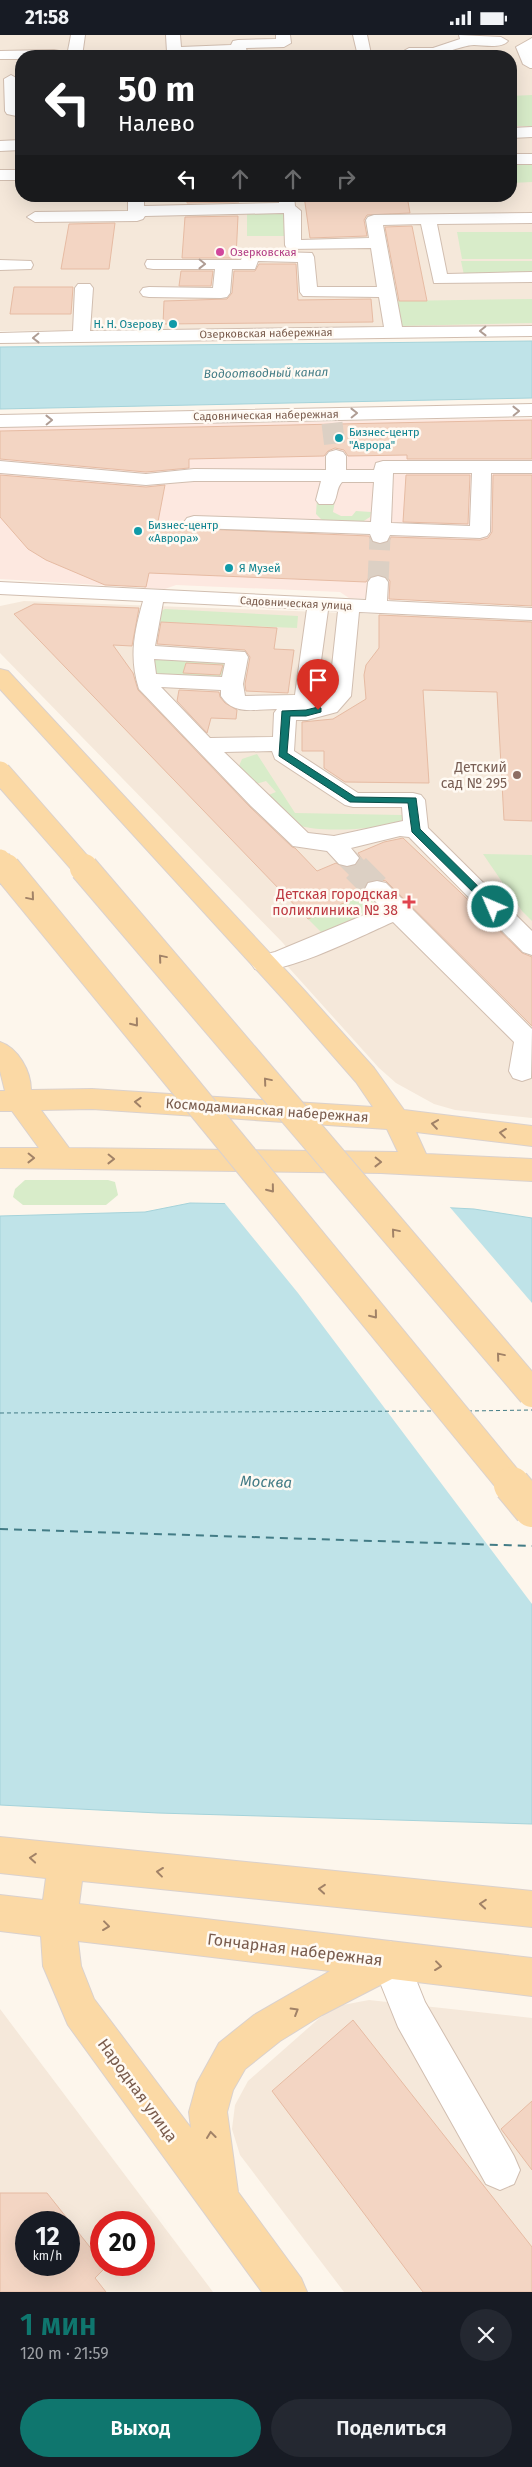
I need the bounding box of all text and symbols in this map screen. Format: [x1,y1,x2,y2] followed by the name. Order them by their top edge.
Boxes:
[25,6,69,29] text: 21:58
[118,68,195,110] text: 50 m
[35,70,100,135] icon: left
[118,110,195,137] text: Налево
[173,165,201,193] icon: left
[226,165,254,193] icon: ahead
[279,165,307,193] icon: ahead
[332,165,360,193] icon: right
[214,246,226,258] marker: Озерковская
[230,246,297,259] place label: Озерковская
[198,259,206,269] one-way arrow
[94,318,164,331] place label: Н. Н. Озерову
[167,318,179,330] marker: Н. Н. Озерову
[199,326,333,341] street label: Озерковская набережная
[479,326,487,337] one-way arrow
[32,333,40,343] one-way arrow
[204,365,329,381] water label: Водоотводный канал
[513,405,521,416] one-way arrow
[193,408,339,423] street label: Садовническая набережная
[350,408,358,418] one-way arrow
[45,414,53,425] one-way arrow
[349,426,420,452] place label: Бизнес-центр "Аврора"
[333,432,345,444] marker: Бизнес-центр "Аврора"
[148,519,219,545] place label: Бизнес-центр «Аврора»
[132,525,144,537] marker: Бизнес-центр «Аврора»
[223,562,235,574] marker: Я Музей
[239,562,281,575] place label: Я Музей
[240,594,352,613] street label: Садовническая улица
[297,659,339,710] pin
[304,666,332,694] icon: arrive
[441,759,507,792] place label: Детский сад № 295
[511,769,523,781] marker: Детский сад № 295
[466,880,518,932] position arrow
[272,886,398,919] place label: Детская городская поликлиника № 38
[26,892,35,901] one-way arrow
[402,895,416,909] marker: Детская городская поликлиника № 38
[159,954,168,963] one-way arrow
[129,1017,138,1026] one-way arrow
[264,1078,273,1087] one-way arrow
[165,1095,369,1126] street label: Космодамианская набережная
[133,1096,141,1107] one-way arrow
[430,1119,438,1130] one-way arrow
[498,1128,506,1139] one-way arrow
[27,1153,35,1164] one-way arrow
[107,1154,115,1164] one-way arrow
[374,1157,382,1167] one-way arrow
[265,1183,273,1192] one-way arrow
[392,1229,401,1238] one-way arrow
[368,1309,376,1318] one-way arrow
[497,1352,506,1361] one-way arrow
[240,1472,292,1492] water label: Москва
[29,1853,37,1864] one-way arrow
[156,1867,164,1878] one-way arrow
[317,1884,325,1895] one-way arrow
[479,1899,487,1910] one-way arrow
[102,1920,110,1931] one-way arrow
[206,1929,384,1970] street label: Гончарная набережная
[434,1960,442,1971] one-way arrow
[289,2007,298,2017] one-way arrow
[94,2035,181,2146] street label: Народная улица
[206,2131,217,2139] one-way arrow
[90,2211,155,2276] speed limit sign: 20
[35,2222,60,2252] text: 12
[33,2249,62,2263] text: km/h
[20,2307,97,2343] text: 1 мин
[460,2309,512,2361] button: close
[20,2344,109,2363] text: 120 m · 21:59
[20,2399,261,2457] button: Выход
[271,2399,512,2457] button: Поделиться

